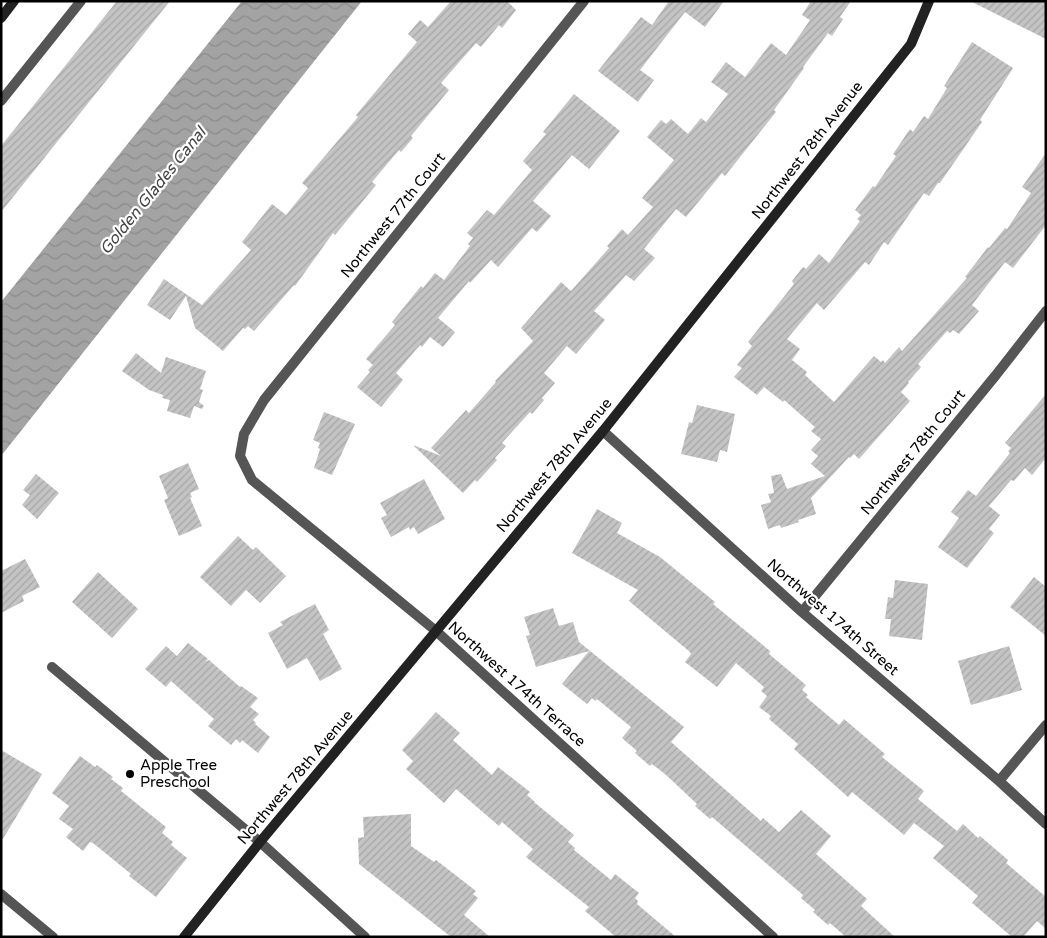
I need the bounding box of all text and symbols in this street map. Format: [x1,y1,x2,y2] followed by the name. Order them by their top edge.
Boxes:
[748,78,866,222] street label: Northwest 78th Avenue
[96,122,212,259] water label: Golden Glades Canal
[337,149,449,281] street label: Northwest 77th Court
[857,386,969,518] street label: Northwest 78th Court
[493,394,615,536] street label: Northwest 78th Avenue
[764,555,903,679] street label: Northwest 174th Street
[445,618,589,750] street label: Northwest 174th Terrace
[234,706,356,848] street label: Northwest 78th Avenue
[140,756,217,791] place label: Apple Tree Preschool
[124,768,136,780] marker: Apple Tree Preschool

